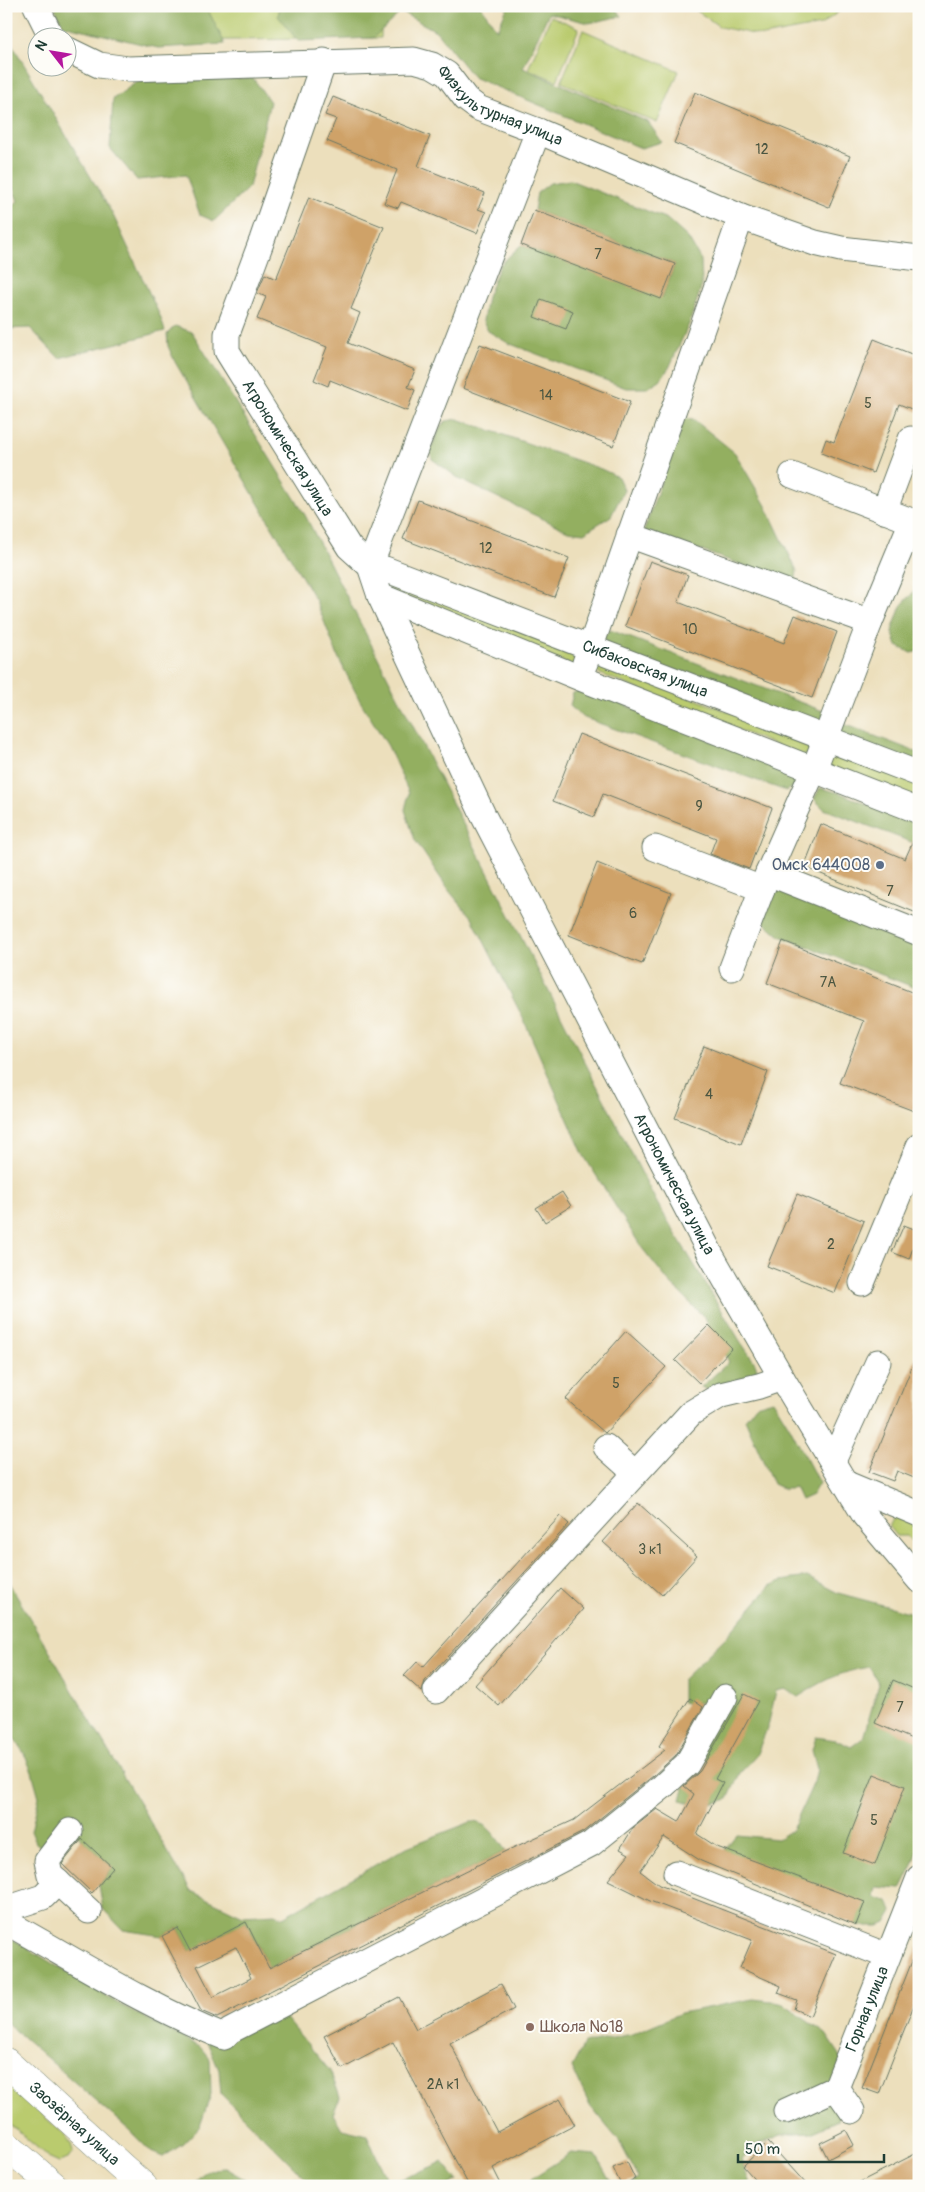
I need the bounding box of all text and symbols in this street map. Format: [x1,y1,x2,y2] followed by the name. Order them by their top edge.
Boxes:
[28,28,78,78] north arrow
[32,37,51,54] text: N
[434,61,566,150] street label: Физкультурная улица
[755,141,769,158] house number: 12
[594,246,602,263] house number: 7
[237,376,337,520] street label: Агрономическая улица
[539,387,553,404] house number: 14
[864,395,872,412] house number: 5
[479,540,493,557] house number: 12
[682,621,698,638] house number: 10
[579,636,711,702] street label: Сибаковская улица
[695,798,703,815] house number: 9
[772,855,870,875] place label: Омск 644008
[874,859,886,871] marker: Омск 644008
[886,883,894,900] house number: 7
[629,905,637,922] house number: 6
[820,974,836,991] house number: 7А
[705,1086,713,1103] house number: 4
[629,1110,719,1258] street label: Агрономическая улица
[827,1236,835,1253] house number: 2
[612,1375,620,1392] house number: 5
[638,1541,662,1558] house number: 3 к1
[896,1699,904,1716] house number: 7
[870,1812,878,1829] house number: 5
[841,1963,893,2055] street label: Горная улица
[540,2017,623,2037] place label: Школа №18
[524,2021,536,2033] marker: Школа №18
[427,2076,459,2093] house number: 2А к1
[25,2077,124,2170] street label: Заозёрная улица
[738,2132,884,2164] scale bar
[745,2140,780,2159] text: 50 m

